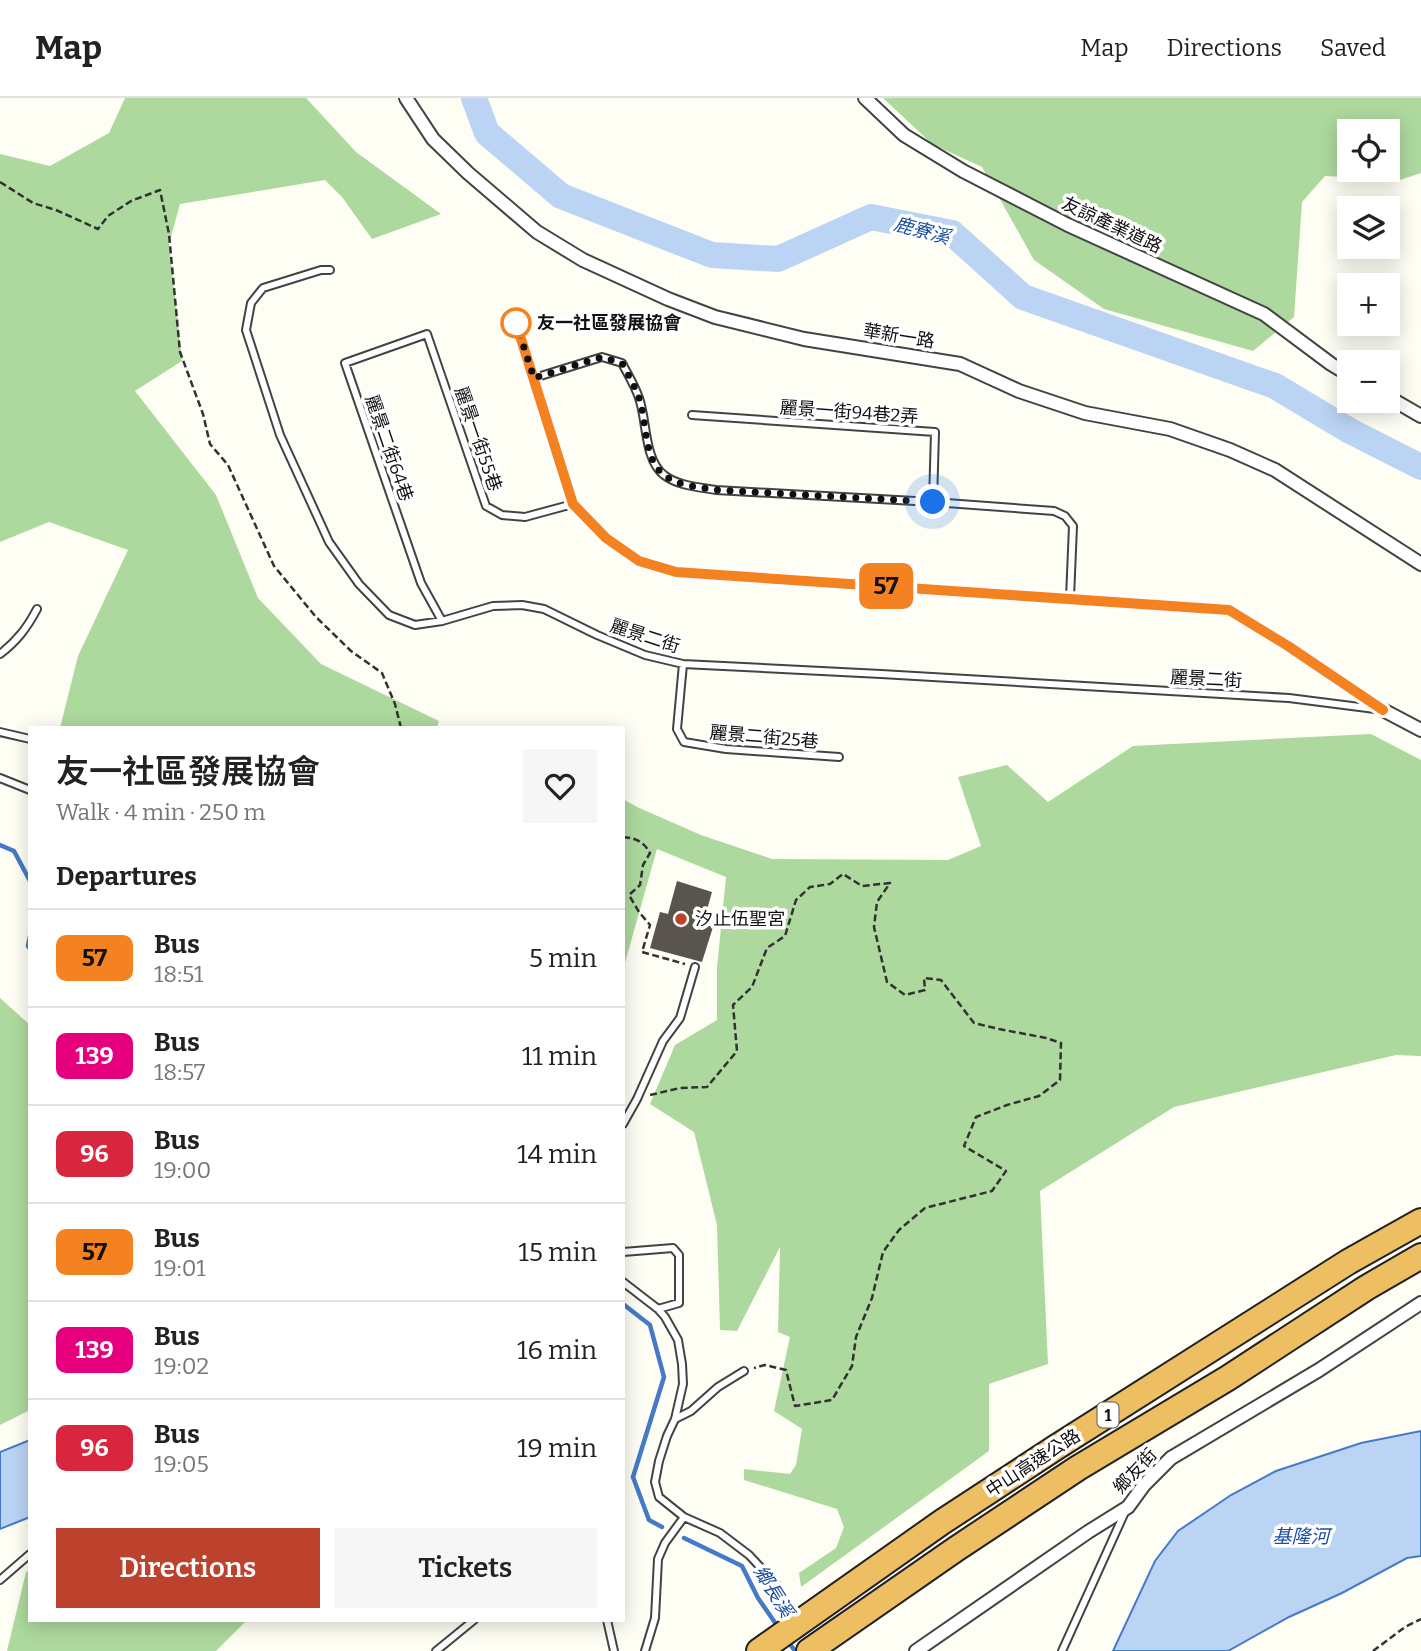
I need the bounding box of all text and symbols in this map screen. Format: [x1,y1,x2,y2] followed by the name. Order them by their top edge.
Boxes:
[35,28,102,68] text: Map
[1080,34,1129,62] text: Map
[1167,34,1282,62] text: Directions
[1320,34,1386,62] text: Saved
[1337,119,1400,413] map controls
[1337,119,1400,182] button: locate
[1058,192,1166,258] street label: 友諒產業道路
[1337,196,1400,259] button: layers
[891,212,955,250] water label: 鹿寮溪
[1337,273,1400,336] button: +
[501,308,531,338] marker: 友一社區發展協會
[537,312,682,334] place label: 友一社區發展協會
[862,320,936,352] street label: 華新一路
[1337,350,1400,413] button: −
[450,384,506,494] street label: 麗景一街55巷
[361,392,417,504] street label: 麗景二街64巷
[779,396,919,428] street label: 麗景一街94巷2弄
[915,484,950,519] your location
[854,563,917,609] line badge: 57
[873,572,899,600] text: 57
[607,614,683,658] street label: 麗景二街
[1169,666,1243,692] street label: 麗景二街
[709,721,819,753] street label: 麗景二街25巷
[523,749,597,823] button: heart
[56,752,320,792] text: 友一社區發展協會
[56,798,265,826] text: Walk · 4 min · 250 m
[56,861,197,892] text: Departures
[695,908,785,930] place label: 汐止伍聖宮
[673,911,689,927] marker: 汐止伍聖宮
[154,929,200,960] text: Bus
[529,943,597,974] text: 5 min
[82,944,107,972] text: 57
[154,960,203,988] text: 18:51
[154,1027,200,1058] text: Bus
[522,1041,597,1072] text: 11 min
[75,1042,114,1070] text: 139
[154,1058,205,1086] text: 18:57
[154,1125,200,1156] text: Bus
[517,1139,597,1170] text: 14 min
[80,1140,109,1168] text: 96
[154,1156,211,1184] text: 19:00
[154,1223,200,1254] text: Bus
[518,1237,597,1268] text: 15 min
[82,1238,107,1266] text: 57
[154,1254,206,1282] text: 19:01
[154,1321,200,1352] text: Bus
[517,1335,597,1366] text: 16 min
[75,1336,114,1364] text: 139
[154,1352,209,1380] text: 19:02
[1098,1402,1118,1428] road number: 1
[154,1419,200,1450] text: Bus
[982,1424,1084,1502] street label: 中山高速公路
[517,1433,597,1464] text: 19 min
[80,1434,109,1462] text: 96
[1109,1444,1161,1498] street label: 鄉友街
[154,1450,209,1478] text: 19:05
[1272,1525,1333,1548] water label: 基隆河
[56,1528,320,1608] button: Directions
[334,1528,597,1608] button: Tickets
[749,1561,800,1624] water label: 鄉長溪

